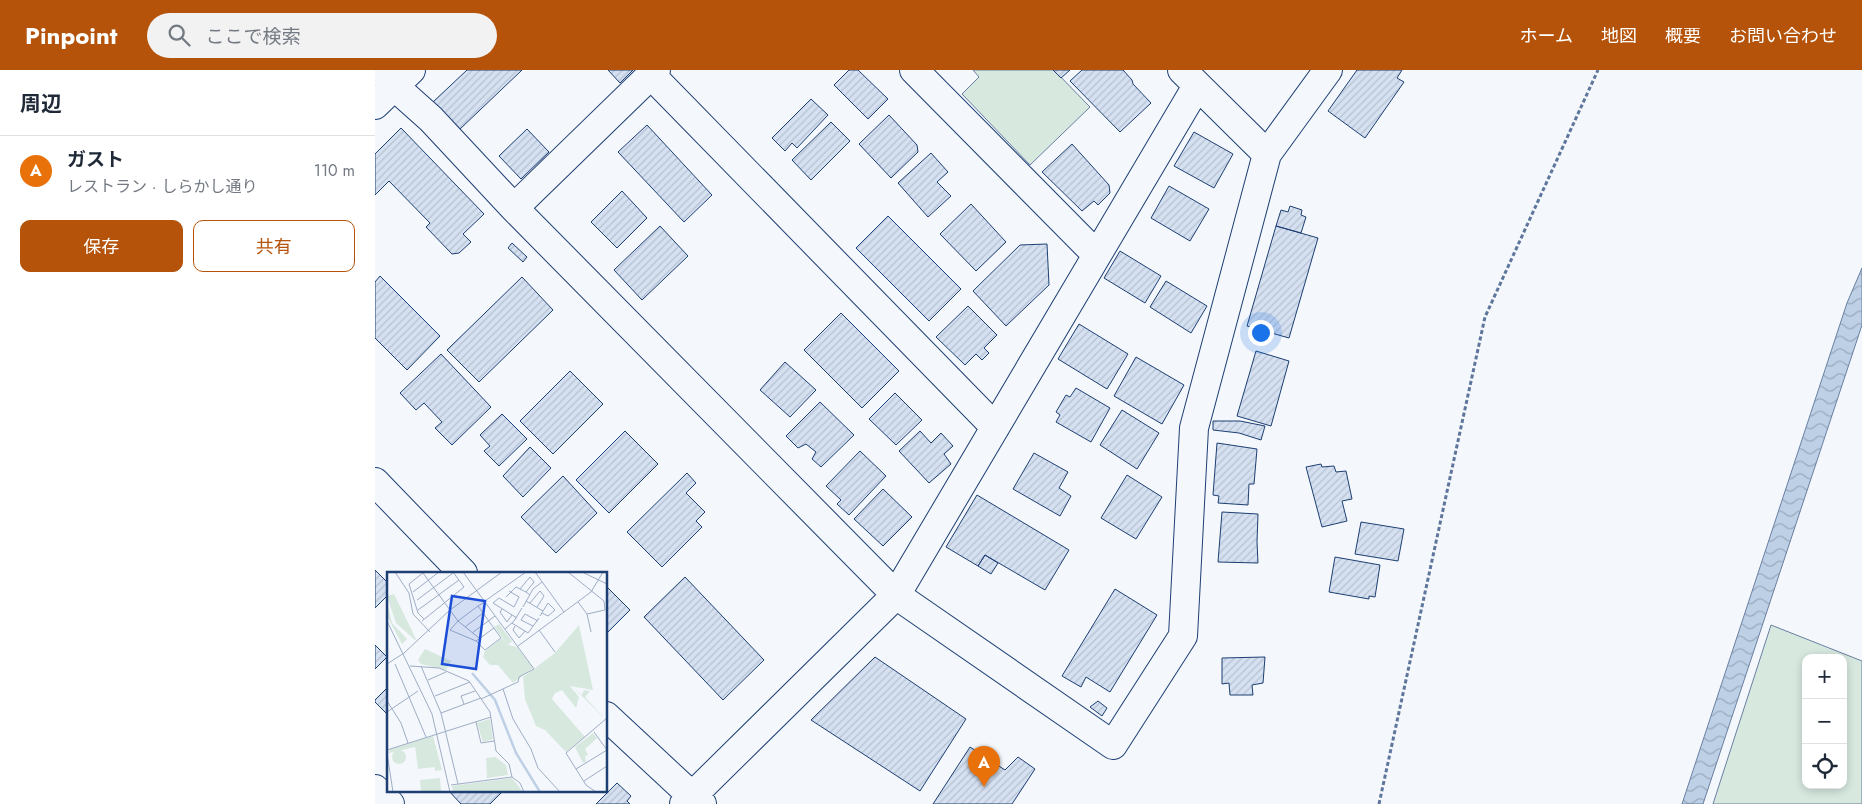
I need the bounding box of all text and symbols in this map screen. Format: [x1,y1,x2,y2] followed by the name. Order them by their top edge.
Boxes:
[147,13,497,58] search box
[25,18,117,53] text: Pinpoint
[165,21,193,49] icon: search
[205,23,300,50] text: ここで検索
[1520,23,1573,49] text: ホーム
[1601,23,1637,49] text: 地図
[1665,23,1701,49] text: 概要
[1729,23,1837,49] text: お問い合わせ
[20,89,62,119] text: 周辺
[67,146,124,173] text: ガスト
[30,159,42,182] text: A
[314,159,355,182] text: 110 m
[67,175,257,198] text: レストラン · しらかし通り
[20,220,183,272] button: 保存
[193,220,355,272] button: 共有
[1248,320,1274,346] your location
[387,572,607,792] inset map
[1802,654,1847,789] map controls
[1802,654,1847,699] button: +
[1802,699,1847,744] button: −
[1802,744,1847,789] button: locate
[968,746,1000,787] pin: A

